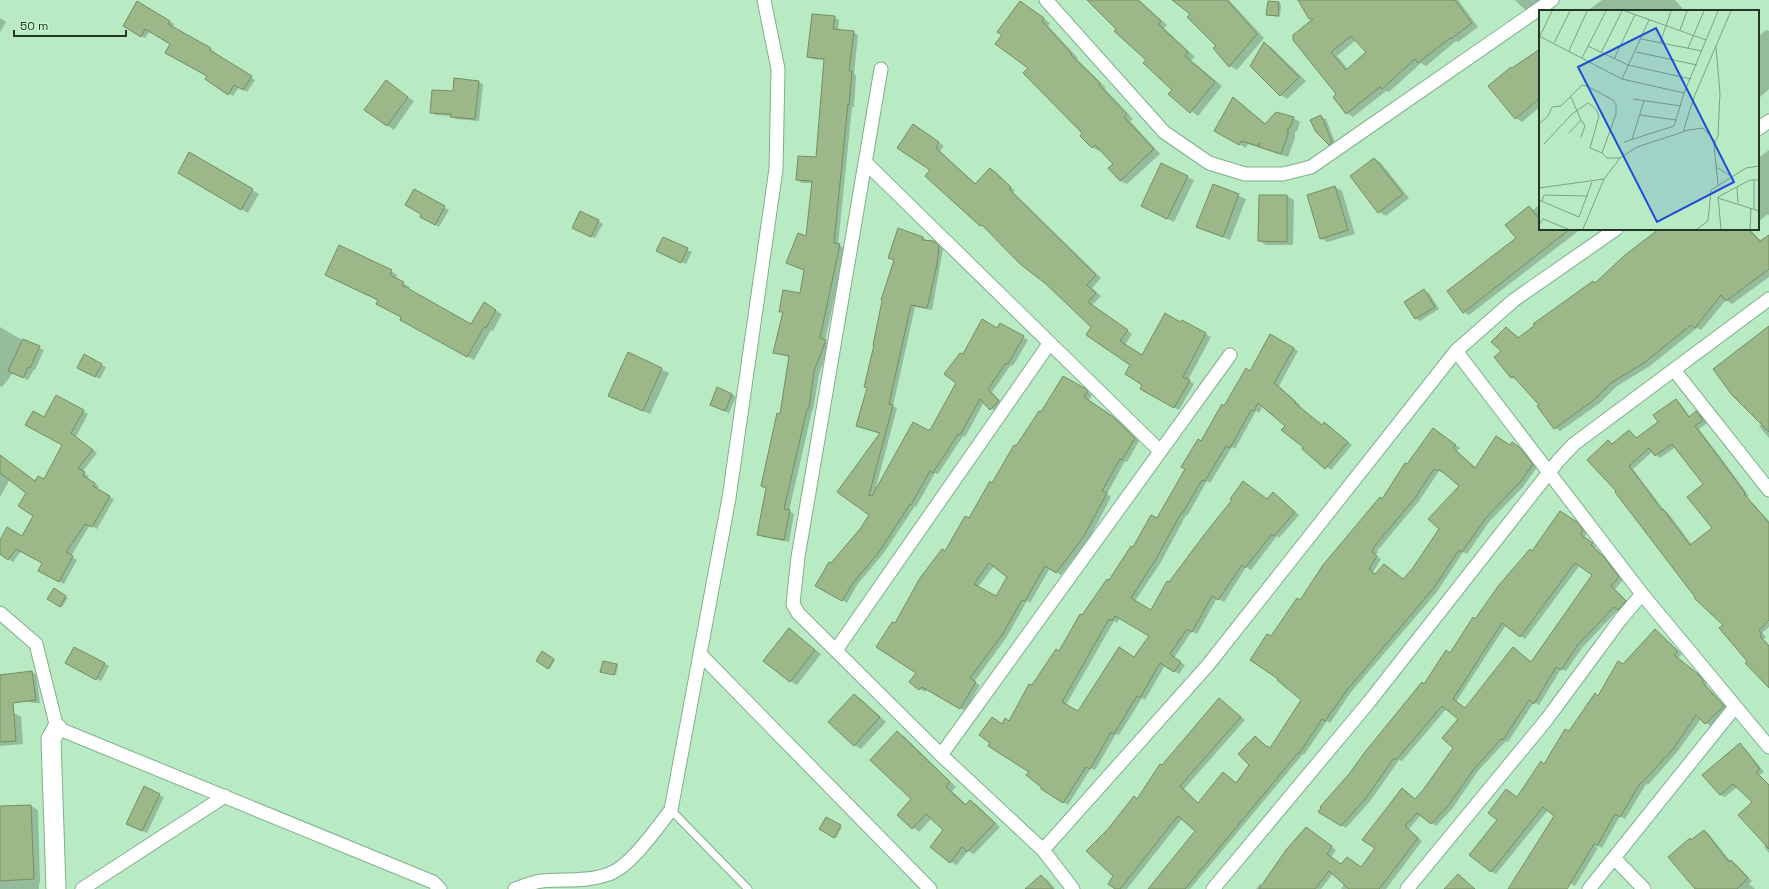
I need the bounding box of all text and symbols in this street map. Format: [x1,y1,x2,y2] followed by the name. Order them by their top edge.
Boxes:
[1539,10,1759,230] inset map
[14,12,126,38] scale bar
[20,18,48,34] text: 50 m

